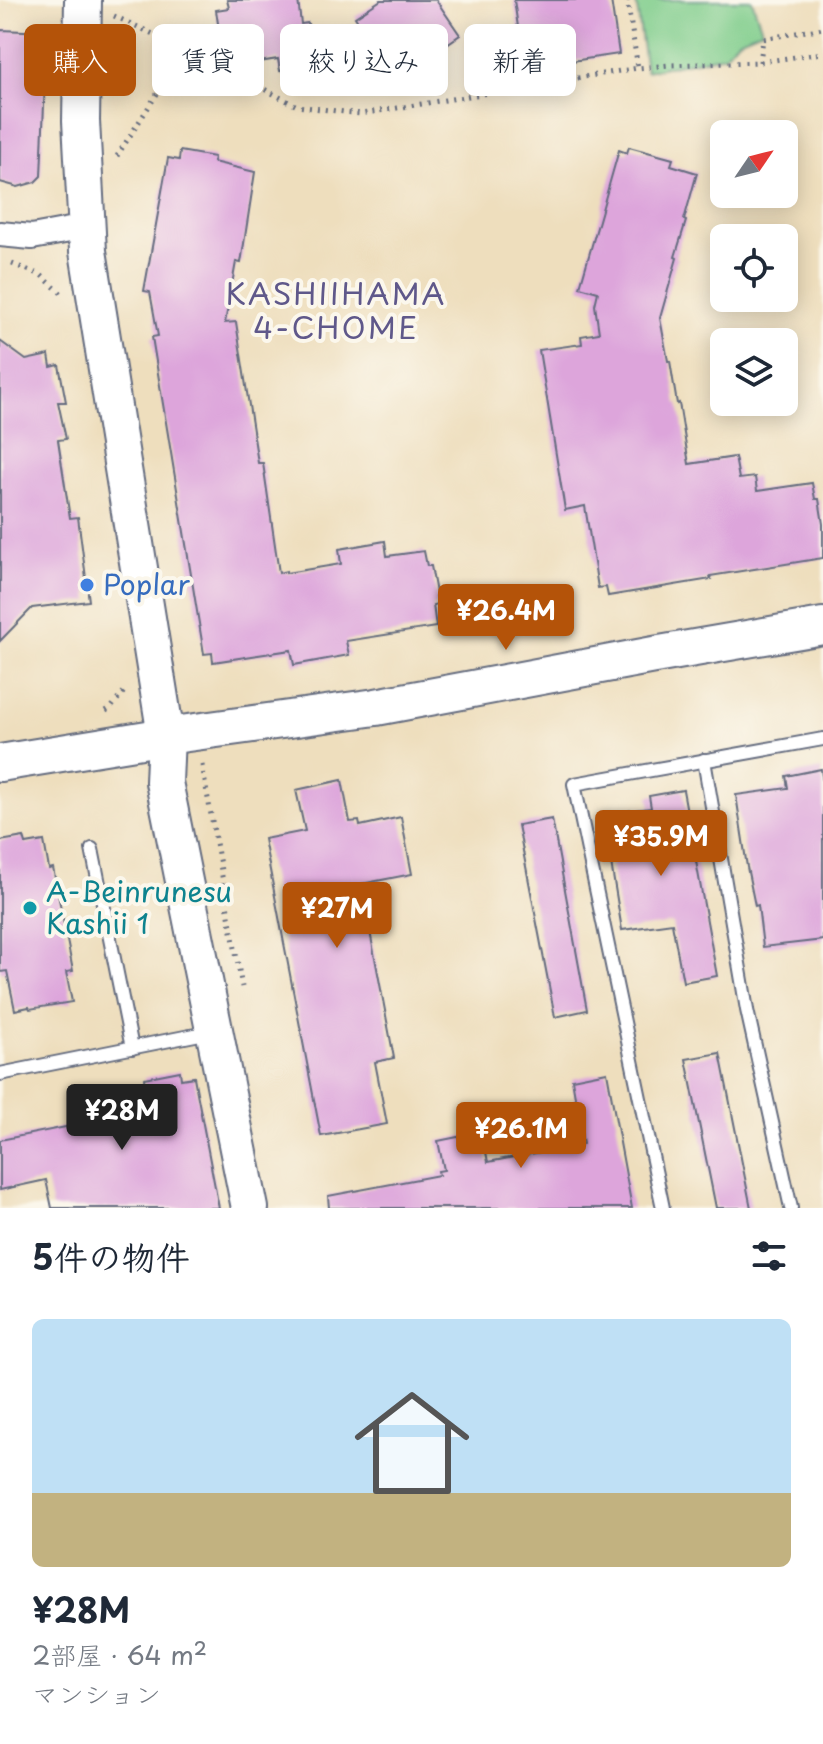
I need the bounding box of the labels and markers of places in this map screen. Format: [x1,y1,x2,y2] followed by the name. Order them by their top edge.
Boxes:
[103,562,190,605] place label: Poplar
[78,576,96,594] marker: Poplar
[441,584,571,652] pin: ¥26.4M
[596,810,726,878] pin: ¥35.9M
[46,869,232,944] place label: A-Beinrunesu Kashii 1
[290,882,384,950] pin: ¥27M
[21,899,39,917] marker: A-Beinrunesu Kashii 1
[75,1084,169,1152] pin: ¥28M
[456,1102,586,1170] pin: ¥26.1M

